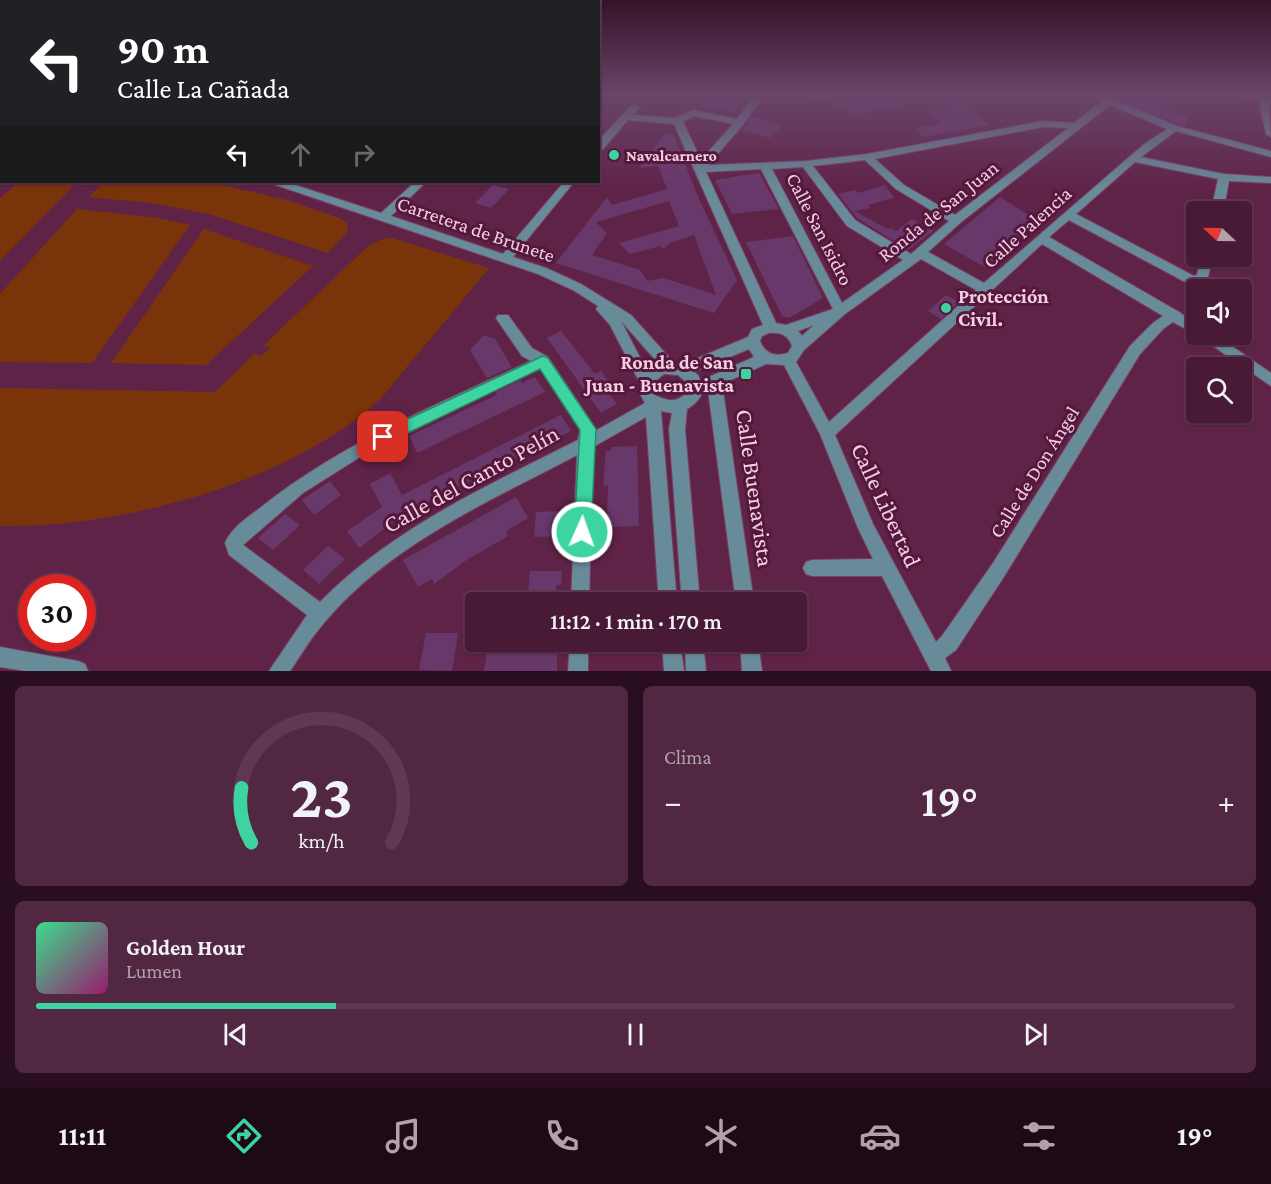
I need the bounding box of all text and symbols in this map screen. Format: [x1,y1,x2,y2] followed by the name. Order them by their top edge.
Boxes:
[18,24,96,102] icon: left
[117,25,209,72] text: 90 m
[117,74,289,104] text: Calle La Cañada
[221,138,254,171] icon: left
[284,138,317,171] icon: ahead
[347,138,380,171] icon: right
[626,147,717,164] place label: Navalcarnero
[607,148,621,162] marker: Navalcarnero
[874,156,1003,267] street label: Ronda de San Juan
[782,169,858,289] street label: Calle San Isidro
[979,182,1075,272] street label: Calle Palencia
[394,192,558,266] street label: Carretera de Brunete
[1186,201,1252,267] north arrow
[1186,201,1252,423] map controls
[1186,279,1252,345] button: sound
[958,285,1049,330] place label: Protección Civil.
[939,301,953,315] marker: Protección Civil.
[583,351,735,396] place label: Ronda de San Juan - Buenavista
[1186,357,1252,423] button: search
[739,367,753,381] marker: Ronda de San Juan - Buenavista
[985,402,1084,542] street label: Calle de Don Ángel
[731,407,780,568] street label: Calle Buenavista
[357,411,408,462] pin
[378,419,563,538] street label: Calle del Canto Pelín
[366,420,399,453] icon: arrive
[846,438,927,572] street label: Calle Libertad
[550,500,614,564] position arrow
[18,574,96,652] speed limit sign: 30
[550,609,722,634] text: 11:12 · 1 min · 170 m
[664,746,712,768] text: Clima
[290,761,353,830] text: 23
[921,776,978,826] text: 19°
[664,783,681,820] text: −
[1218,783,1235,820] text: +
[298,829,345,853] text: km/h
[126,935,245,960] text: Golden Hour
[126,960,182,982] text: Lumen
[219,1018,252,1051] icon: previous
[619,1018,652,1051] icon: pause
[1019,1018,1052,1051] icon: next
[223,1115,265,1157] icon: directions
[382,1115,424,1157] icon: music
[541,1115,583,1157] icon: phone
[700,1115,742,1157] icon: climate
[859,1115,901,1157] icon: car
[1018,1115,1060,1157] icon: filters
[58,1121,106,1151] text: 11:11
[1177,1121,1212,1151] text: 19°

